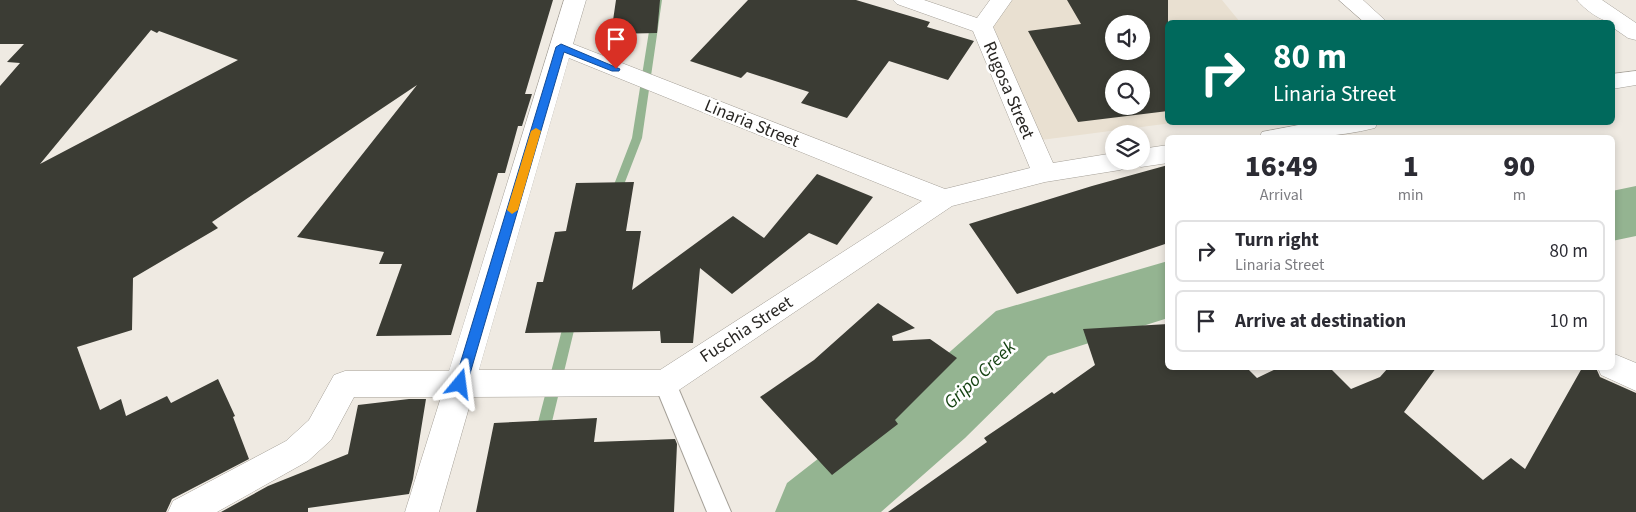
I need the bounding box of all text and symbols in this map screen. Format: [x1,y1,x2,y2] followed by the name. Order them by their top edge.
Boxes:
[1105,15,1150,170] map controls
[1105,15,1150,60] button: sound
[595,18,637,69] pin
[602,25,630,53] icon: arrive
[1273,32,1347,82] text: 80 m
[977,37,1040,143] street label: Rugosa Street
[1190,40,1255,105] icon: right
[1105,70,1150,115] button: search
[1273,78,1396,110] text: Linaria Street
[701,93,803,154] street label: Linaria Street
[1105,125,1150,170] button: layers
[1245,145,1318,188] text: 16:49
[1403,145,1419,188] text: 1
[1503,145,1535,188] text: 90
[1260,184,1303,206] text: Arrival
[1398,184,1424,206] text: min
[1513,184,1526,206] text: m
[1235,227,1319,254] text: Turn right
[1192,237,1220,265] icon: right
[1550,238,1588,265] text: 80 m
[1235,254,1324,276] text: Linaria Street
[695,290,798,369] street label: Fuschia Street
[1192,307,1220,335] icon: arrive
[1235,308,1406,335] text: Arrive at destination
[1550,308,1588,335] text: 10 m
[938,334,1023,416] water label: Gripo Creek
[433,357,485,409] position arrow

